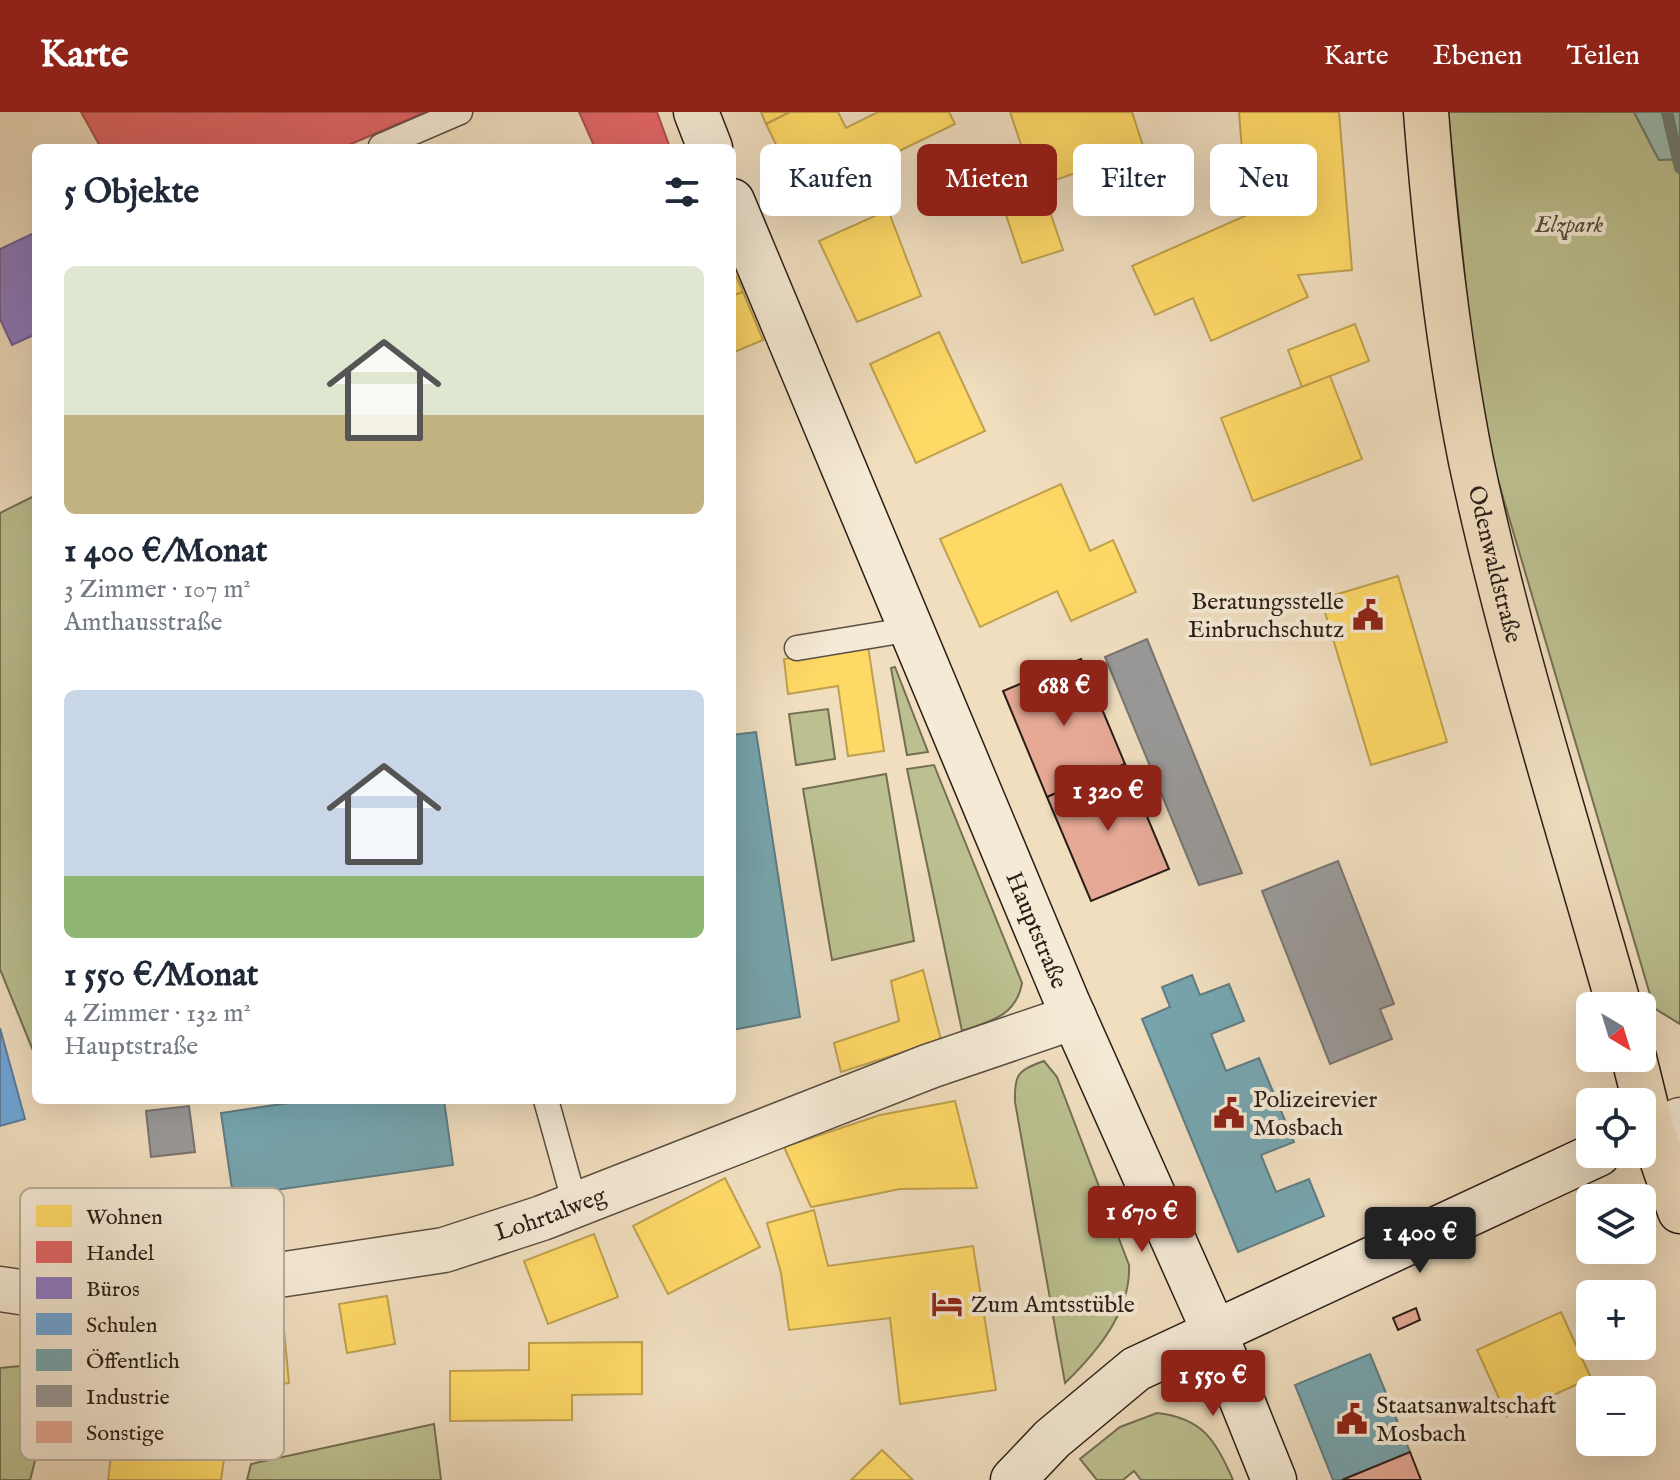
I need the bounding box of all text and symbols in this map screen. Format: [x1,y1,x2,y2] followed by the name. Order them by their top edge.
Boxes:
[40,32,128,80] text: Karte
[1323,39,1388,74] text: Karte
[1432,39,1522,74] text: Ebenen
[1566,39,1640,74] text: Teilen
[760,144,901,216] chip: Kaufen
[917,144,1057,216] chip: Mieten
[1073,144,1194,216] chip: Filter
[1210,144,1317,216] chip: Neu
[660,170,704,214] icon: filters
[64,171,199,214] text: 5 Objekte
[1534,210,1604,241] park label: Elzpark
[312,318,456,462] icon: home
[1460,483,1528,646] street label: Odenwaldstraße
[64,530,267,573] text: 1 400 €/Monat
[64,573,251,606] text: 3 Zimmer · 107 m²
[1188,587,1344,646] place label: Beratungsstelle Einbruchschutz
[1351,598,1385,632] public building icon: Beratungsstelle Einbruchschutz
[64,606,222,639] text: Amthausstraße
[1008,660,1120,728] pin: 688 €
[1038,669,1090,702] text: 688 €
[312,742,456,886] icon: home
[1034,765,1182,833] pin: 1 320 €
[1073,774,1143,807] text: 1 320 €
[997,867,1074,994] street label: Hauptstraße
[64,954,259,997] text: 1 550 €/Monat
[1576,992,1656,1072] north arrow
[1576,992,1656,1456] map controls
[64,997,251,1030] text: 4 Zimmer · 132 m²
[64,1030,198,1063] text: Hauptstraße
[1253,1085,1378,1144] place label: Polizeirevier Mosbach
[1576,1088,1656,1168] button: locate
[1212,1096,1246,1130] public building icon: Polizeirevier Mosbach
[491,1180,612,1249] street label: Lohrtalweg
[1576,1184,1656,1264] button: layers
[1068,1186,1216,1254] pin: 1 670 €
[20,1188,284,1460] legend
[1106,1195,1178,1228] text: 1 670 €
[86,1204,163,1232] text: Wohnen
[1346,1207,1494,1275] pin: 1 400 €
[1383,1216,1457,1249] text: 1 400 €
[86,1240,154,1268] text: Handel
[86,1276,140,1304] text: Büros
[1576,1280,1656,1360] button: +
[930,1287,964,1321] hotel icon: Zum Amtsstüble
[971,1290,1135,1321] place label: Zum Amtsstüble
[86,1312,158,1340] text: Schulen
[86,1348,180,1376] text: Öffentlich
[1139,1350,1287,1418] pin: 1 550 €
[1179,1359,1247,1392] text: 1 550 €
[1576,1376,1656,1456] button: −
[86,1384,170,1412] text: Industrie
[1376,1391,1557,1450] place label: Staatsanwaltschaft Mosbach
[1335,1402,1369,1436] public building icon: Staatsanwaltschaft Mosbach
[86,1420,164,1448] text: Sonstige

